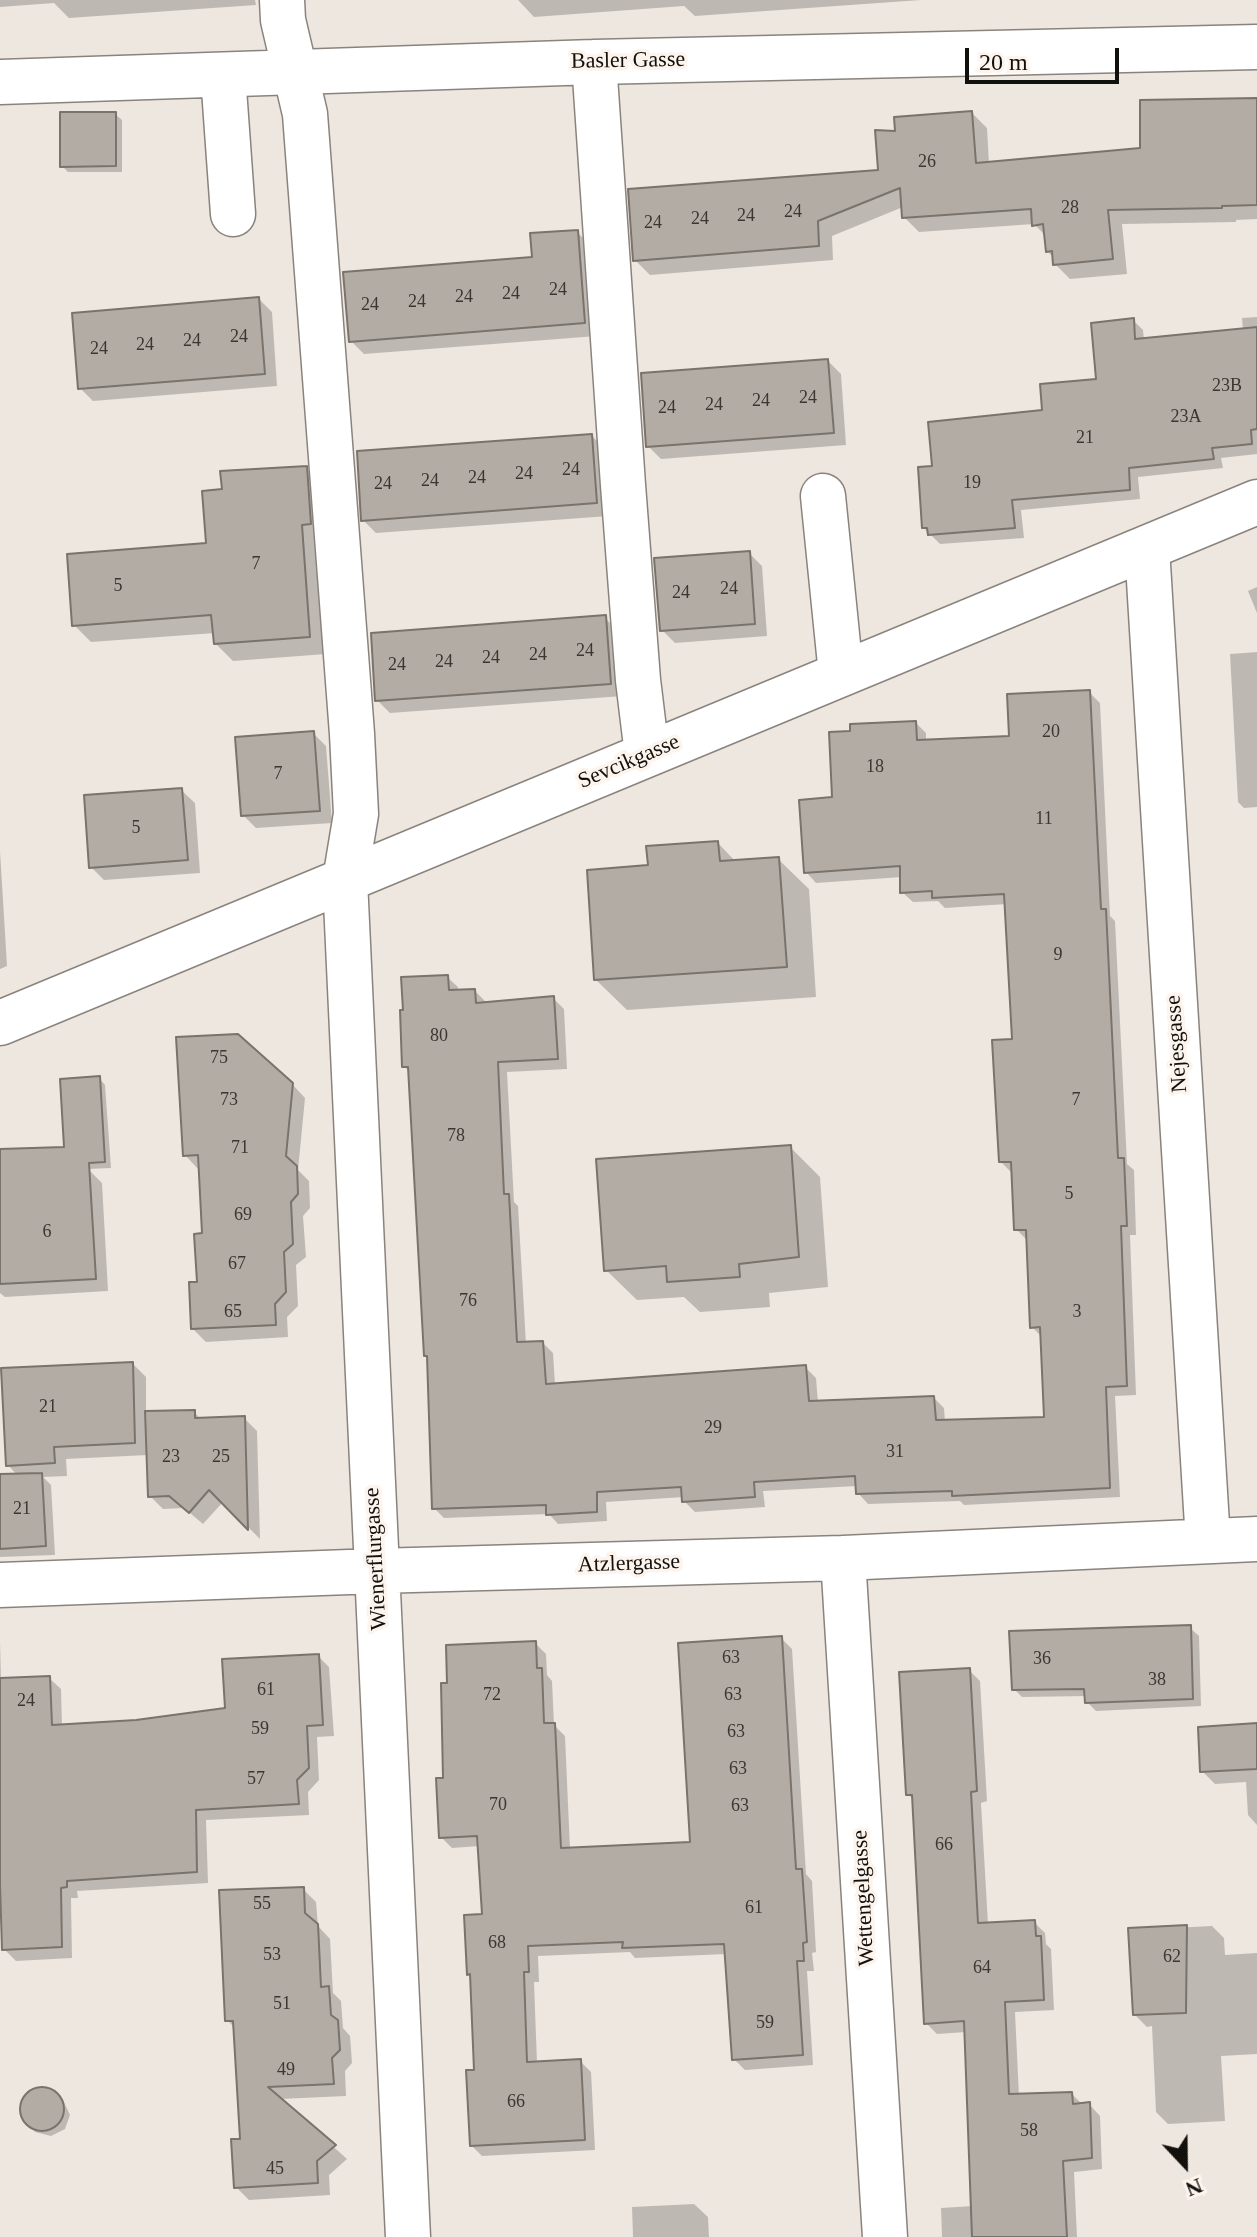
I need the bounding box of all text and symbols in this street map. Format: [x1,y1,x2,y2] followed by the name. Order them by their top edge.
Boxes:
[969,32,1123,82] scale bar
[571,47,685,75] street label: Basler Gasse
[979,49,1028,75] text: 20 m
[918,151,936,173] house number: 26
[1061,197,1079,219] house number: 28
[784,201,802,223] house number: 24
[737,205,755,227] house number: 24
[691,208,709,230] house number: 24
[644,212,662,234] house number: 24
[549,279,567,301] house number: 24
[502,283,520,305] house number: 24
[455,286,473,308] house number: 24
[408,291,426,313] house number: 24
[361,294,379,316] house number: 24
[230,326,248,348] house number: 24
[183,330,201,352] house number: 24
[136,334,154,356] house number: 24
[90,338,108,360] house number: 24
[1212,375,1242,397] house number: 23B
[799,387,817,409] house number: 24
[752,390,770,412] house number: 24
[705,394,723,416] house number: 24
[658,397,676,419] house number: 24
[1171,406,1201,428] house number: 23A
[1076,427,1094,449] house number: 21
[562,459,580,481] house number: 24
[515,463,533,485] house number: 24
[468,467,486,489] house number: 24
[421,470,439,492] house number: 24
[963,472,981,494] house number: 19
[374,473,392,495] house number: 24
[252,553,260,575] house number: 7
[114,575,122,597] house number: 5
[720,578,738,600] house number: 24
[672,582,690,604] house number: 24
[576,640,594,662] house number: 24
[529,644,547,666] house number: 24
[482,647,500,669] house number: 24
[435,651,453,673] house number: 24
[388,654,406,676] house number: 24
[1042,721,1060,743] house number: 20
[574,729,684,795] street label: Sevcikgasse
[866,756,884,778] house number: 18
[274,763,282,785] house number: 7
[1035,808,1053,830] house number: 11
[132,817,140,839] house number: 5
[1054,944,1062,966] house number: 9
[1160,994,1194,1094] street label: Nejesgasse
[430,1025,448,1047] house number: 80
[210,1047,228,1069] house number: 75
[220,1089,238,1111] house number: 73
[1072,1089,1080,1111] house number: 7
[447,1125,465,1147] house number: 78
[231,1137,249,1159] house number: 71
[1064,1183,1074,1205] house number: 5
[234,1204,252,1226] house number: 69
[42,1221,52,1243] house number: 6
[228,1253,246,1275] house number: 67
[459,1290,477,1312] house number: 76
[224,1301,242,1323] house number: 65
[1072,1301,1082,1323] house number: 3
[39,1396,57,1418] house number: 21
[704,1417,722,1439] house number: 29
[886,1441,904,1463] house number: 31
[162,1446,180,1468] house number: 23
[212,1446,230,1468] house number: 25
[359,1487,393,1631] street label: Wienerflurgasse
[13,1498,31,1520] house number: 21
[577,1549,681,1579] street label: Atzlergasse
[722,1647,740,1669] house number: 63
[1033,1648,1051,1670] house number: 36
[1148,1669,1166,1691] house number: 38
[257,1679,275,1701] house number: 61
[483,1684,501,1706] house number: 72
[724,1684,742,1706] house number: 63
[17,1690,35,1712] house number: 24
[251,1718,269,1740] house number: 59
[727,1721,745,1743] house number: 63
[729,1758,747,1780] house number: 63
[247,1768,265,1790] house number: 57
[489,1794,507,1816] house number: 70
[731,1795,749,1817] house number: 63
[847,1829,881,1967] street label: Wettengelgasse
[935,1834,953,1856] house number: 66
[253,1893,271,1915] house number: 55
[745,1897,763,1919] house number: 61
[488,1932,506,1954] house number: 68
[263,1944,281,1966] house number: 53
[1163,1946,1181,1968] house number: 62
[973,1957,991,1979] house number: 64
[273,1993,291,2015] house number: 51
[756,2012,774,2034] house number: 59
[277,2059,295,2081] house number: 49
[507,2091,525,2113] house number: 66
[1020,2120,1038,2142] house number: 58
[1145,2125,1225,2205] north arrow
[266,2158,284,2180] house number: 45
[1182,2173,1206,2202] text: N

